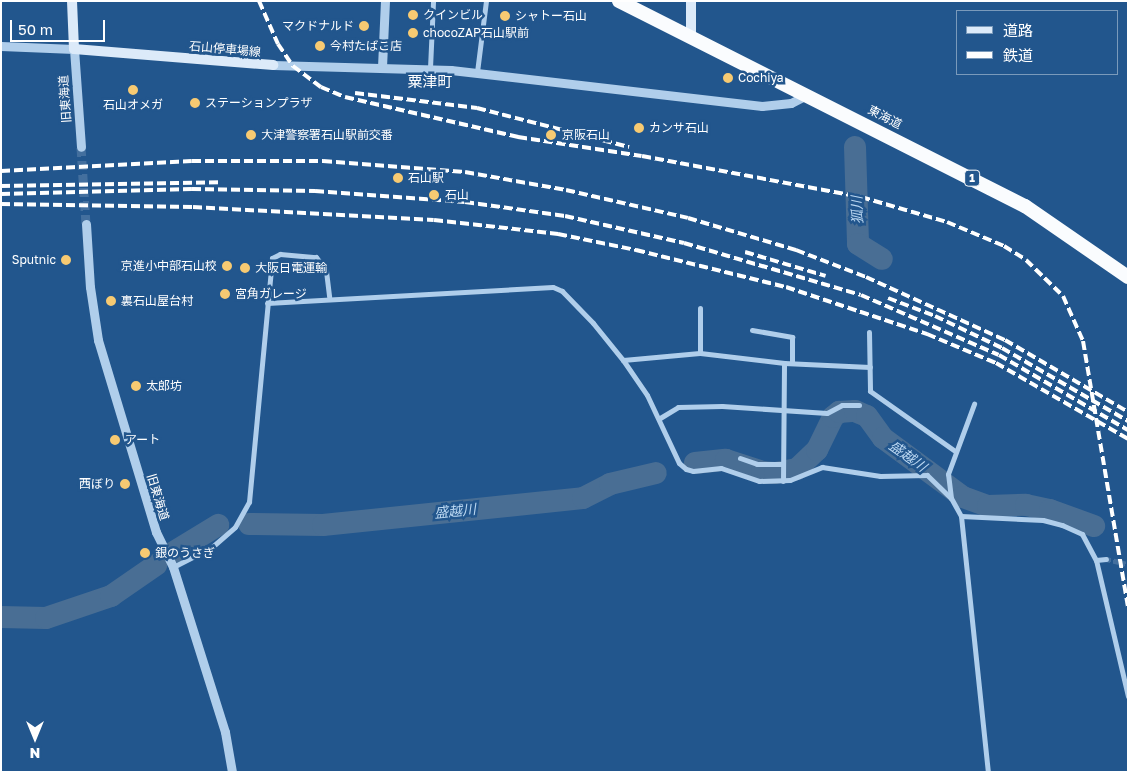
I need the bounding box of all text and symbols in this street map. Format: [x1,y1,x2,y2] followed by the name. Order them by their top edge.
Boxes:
[423,8,483,22] place label: クインビル
[407,9,419,21] marker: クインビル
[515,9,587,23] place label: シャトー石山
[12,10,108,42] scale bar
[499,10,511,22] marker: シャトー石山
[956,10,1119,75] legend
[282,19,354,33] place label: マクドナルド
[18,20,53,38] text: 50 m
[358,20,370,32] marker: マクドナルド
[1003,21,1033,39] text: 道路
[423,26,529,40] place label: chocoZAP石山駅前
[407,27,419,39] marker: chocoZAP石山駅前
[189,39,261,59] street label: 石山停車場線
[330,39,402,53] place label: 今村たばこ店
[314,40,326,52] marker: 今村たばこ店
[1003,46,1033,64] text: 鉄道
[738,71,784,85] place label: Cochiya
[722,72,734,84] marker: Cochiya
[408,73,452,91] district label: 粟津町
[56,75,74,123] street label: 旧東海道
[127,84,139,96] marker: 石山オメガ
[205,96,313,110] place label: ステーションプラザ
[189,97,201,109] marker: ステーションプラザ
[103,98,163,112] place label: 石山オメガ
[866,102,904,132] street label: 東海道
[649,121,709,135] place label: カンサ石山
[633,122,645,134] marker: カンサ石山
[261,128,393,142] place label: 大津警察署石山駅前交番
[544,128,558,142] marker: 京阪石山
[562,128,610,142] place label: 京阪石山
[245,129,257,141] marker: 大津警察署石山駅前交番
[963,170,981,187] road number: 1
[408,171,444,185] place label: 石山駅
[392,172,404,184] marker: 石山駅
[427,188,441,202] marker: 石山
[445,188,469,202] place label: 石山
[848,196,866,224] water label: 狐川
[12,253,56,267] place label: Sputnic
[60,254,72,266] marker: Sputnic
[121,259,217,273] place label: 京進小中部石山校
[221,260,233,272] marker: 京進小中部石山校
[255,261,327,275] place label: 大阪日電運輸
[239,262,251,274] marker: 大阪日電運輸
[235,287,307,301] place label: 宮角ガレージ
[219,288,231,300] marker: 宮角ガレージ
[121,294,193,308] place label: 裏石山屋台村
[105,295,117,307] marker: 裏石山屋台村
[146,379,182,393] place label: 太郎坊
[130,380,142,392] marker: 太郎坊
[125,433,160,447] place label: アート
[109,434,121,446] marker: アート
[886,437,930,475] water label: 盛越川
[144,472,172,522] street label: 旧東海道
[79,477,115,491] place label: 西ぼり
[119,478,131,490] marker: 西ぼり
[433,500,477,522] water label: 盛越川
[155,546,215,560] place label: 銀のうさぎ
[139,547,151,559] marker: 銀のうさぎ
[10,713,60,763] north arrow
[30,745,40,762] text: N

